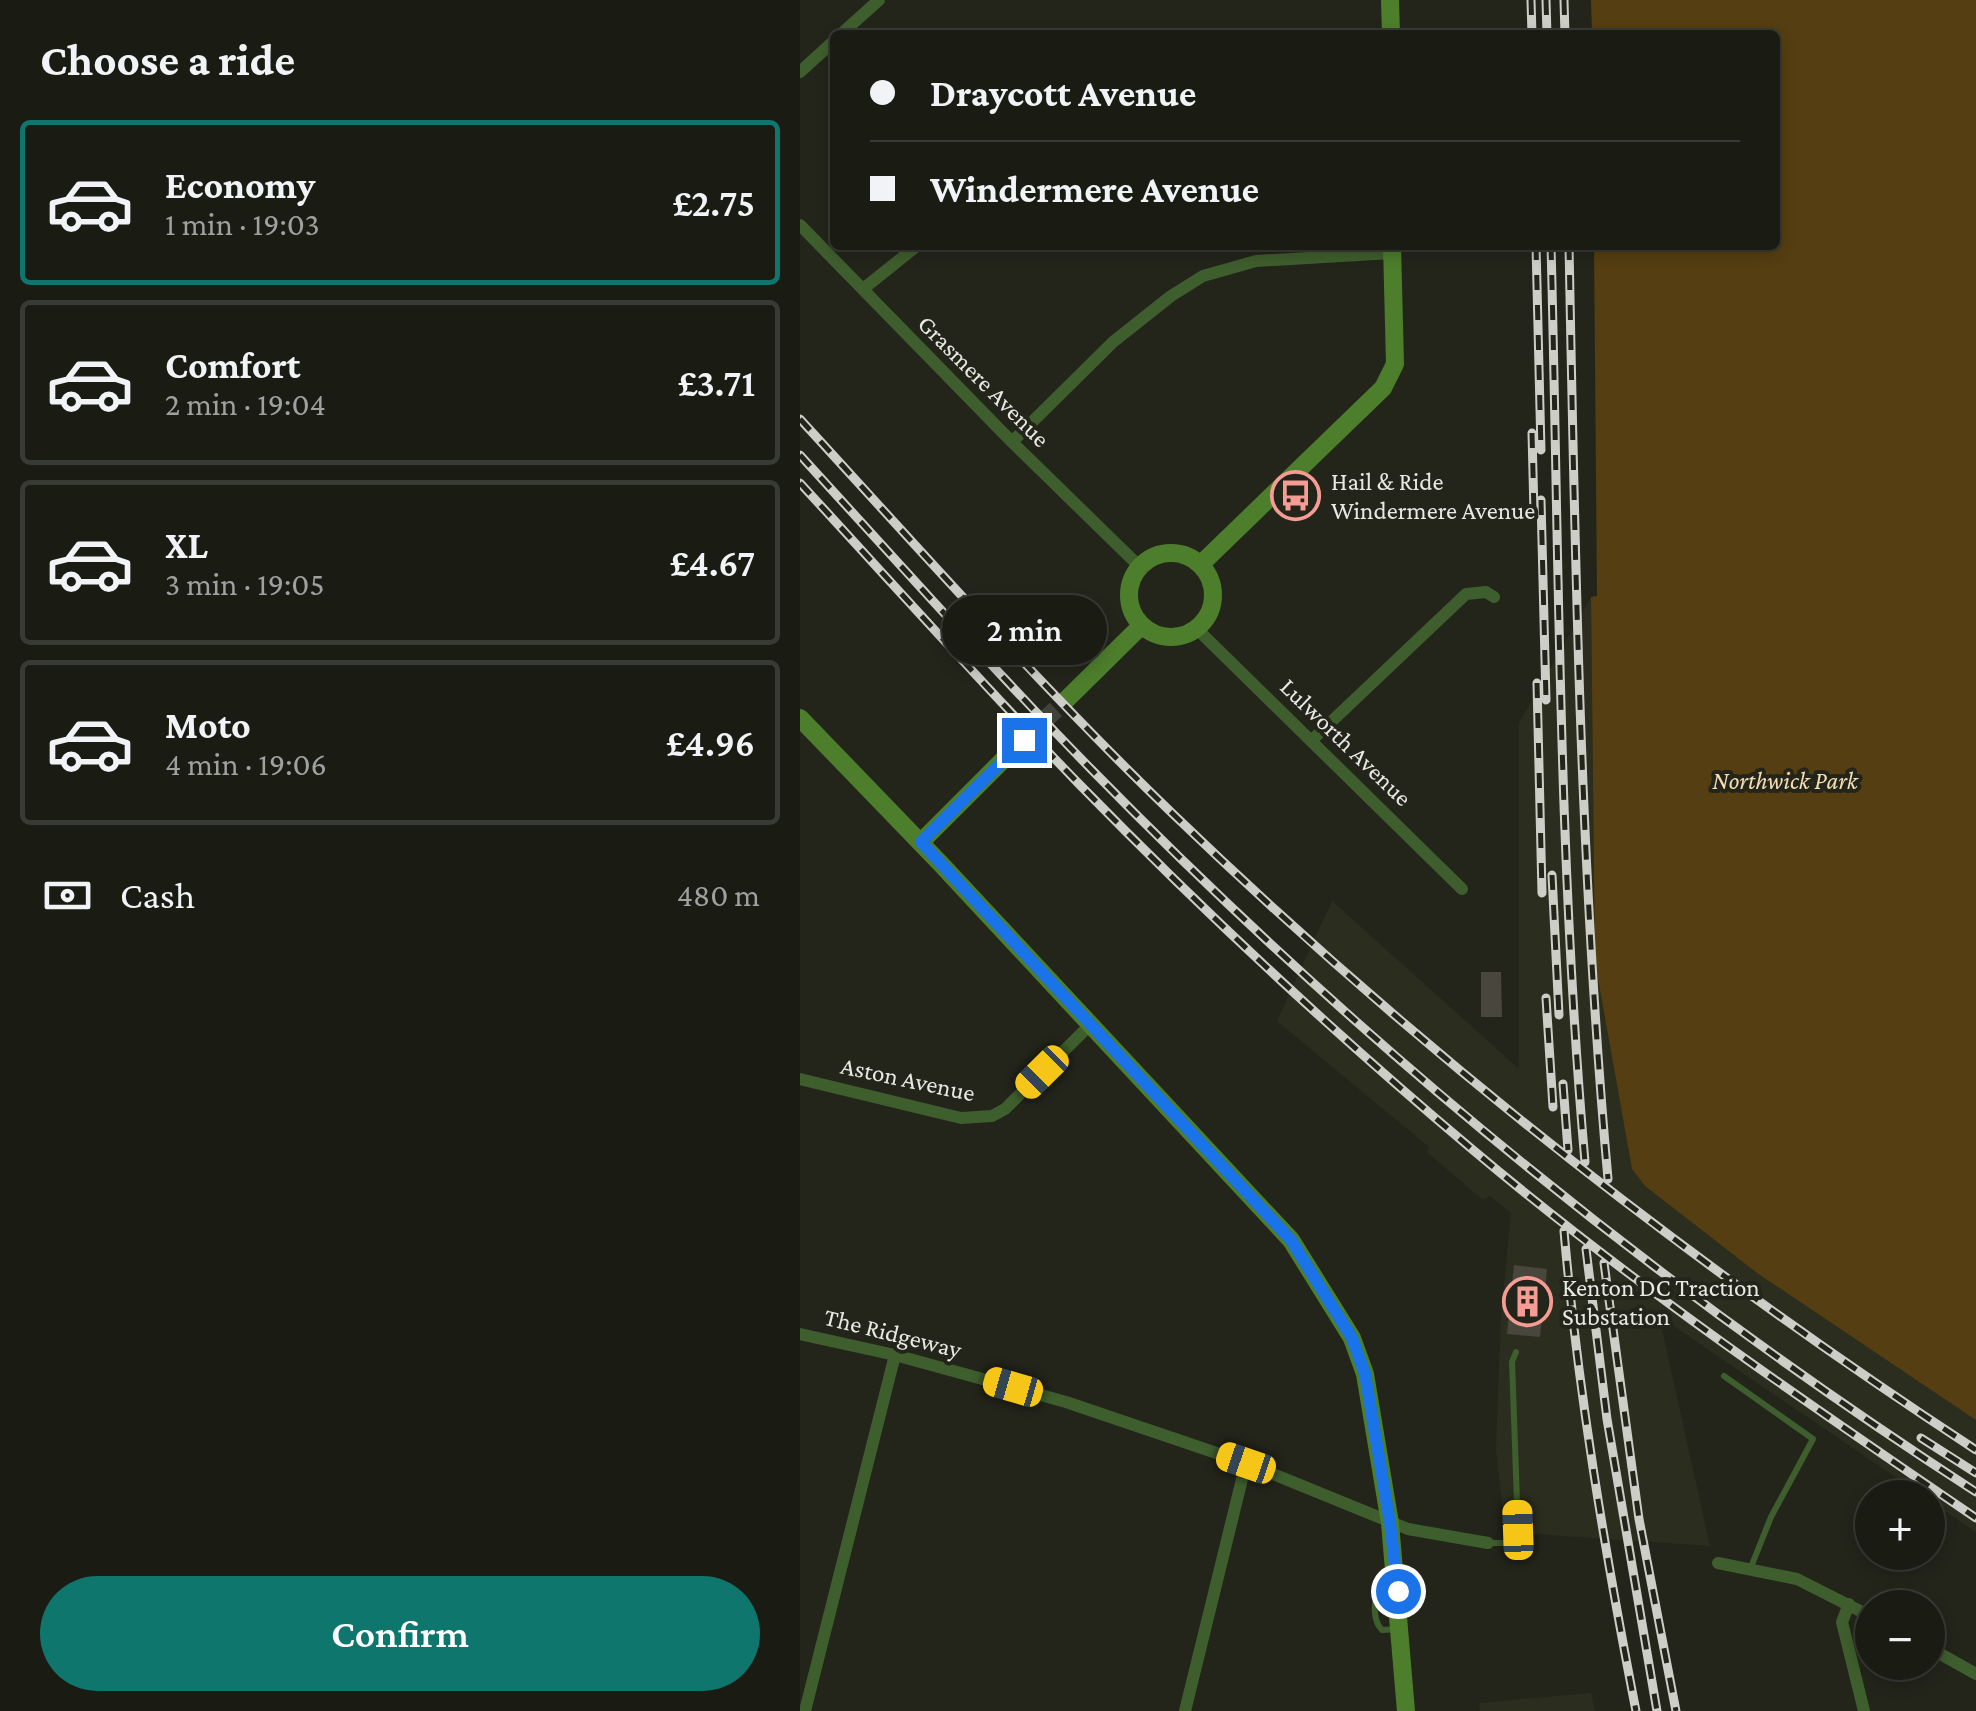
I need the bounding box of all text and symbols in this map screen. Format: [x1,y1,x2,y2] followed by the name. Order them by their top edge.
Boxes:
[40,35,295,85] text: Choose a ride
[930,72,1196,114] text: Draycott Avenue
[45,158,135,248] icon: car
[165,164,315,206] text: Economy
[930,168,1259,210] text: Windermere Avenue
[672,182,755,224] text: £2.75
[165,206,320,242] text: 1 min · 19:03
[913,310,1055,452] street label: Grasmere Avenue
[45,338,135,428] icon: car
[165,344,301,386] text: Comfort
[678,362,755,404] text: £3.71
[165,386,326,422] text: 2 min · 19:04
[1331,468,1535,524] place label: Hail & Ride Windermere Avenue
[1270,469,1322,521] bus stop icon: Hail & Ride Windermere Avenue
[45,518,135,608] icon: car
[165,524,208,566] text: XL
[670,542,755,584] text: £4.67
[165,566,325,602] text: 3 min · 19:05
[942,595,1106,665] callout: 2 min
[987,612,1062,648] text: 2 min
[1275,673,1417,811] street label: Lulworth Avenue
[45,698,135,788] icon: car
[165,704,251,746] text: Moto
[1002,718,1047,763] route end
[666,722,755,764] text: £4.96
[165,746,327,782] text: 4 min · 19:06
[1712,767,1859,794] park label: Northwick Park
[40,868,95,923] icon: cash
[120,874,195,916] text: Cash
[677,877,760,913] text: 480 m
[1010,1040,1074,1104] car
[839,1052,977,1106] street label: Aston Avenue
[1562,1274,1760,1330] place label: Kenton DC Traction Substation
[1501,1275,1553,1327] building icon: Kenton DC Traction Substation
[821,1303,965,1364] street label: The Ridgeway
[980,1364,1046,1410] car
[1213,1439,1279,1487] car
[1855,1480,1945,1680] map controls
[1855,1480,1945,1570] button: +
[1502,1499,1534,1561] car
[1376,1569,1421,1614] route start
[40,1576,760,1691] button: Confirm
[1855,1590,1945,1680] button: −

